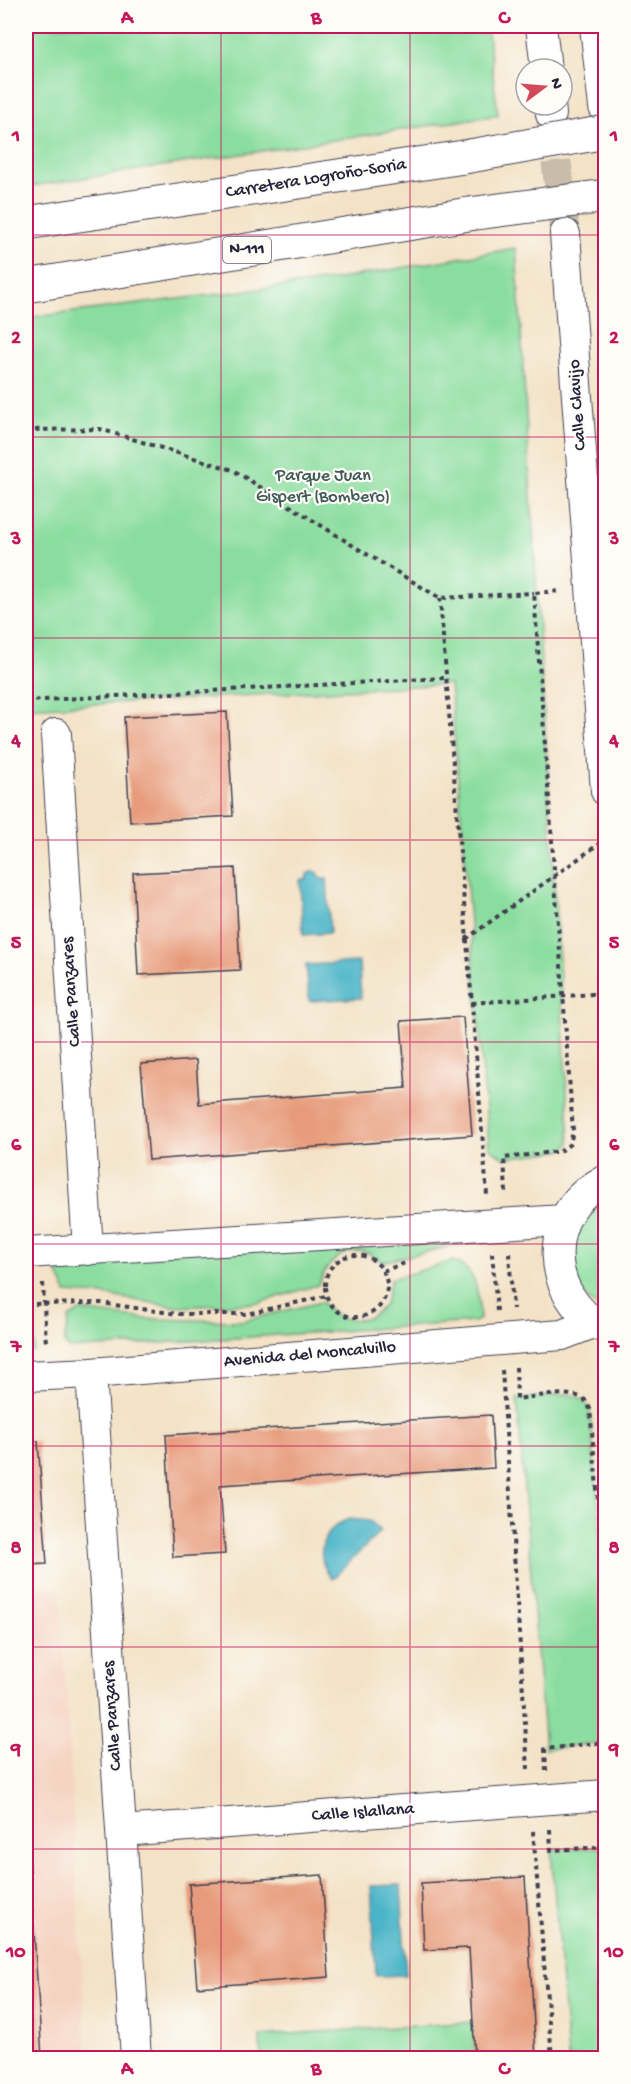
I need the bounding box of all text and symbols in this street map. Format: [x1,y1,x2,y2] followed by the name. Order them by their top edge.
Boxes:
[120,8,135,31] text: A
[310,8,322,31] text: B
[498,8,512,31] text: C
[514,57,574,117] north arrow
[544,76,566,92] text: N
[11,126,20,149] text: 1
[609,126,618,149] text: 1
[224,154,409,204] street label: Carretera Logroño-Soria
[223,237,271,263] road number: N-111
[11,328,21,351] text: 2
[609,328,619,351] text: 2
[564,359,592,451] street label: Calle Clavijo
[256,466,390,508] park label: Parque Juan Gispert (Bombero)
[10,529,21,552] text: 3
[608,529,619,552] text: 3
[10,731,21,754] text: 4
[608,731,619,754] text: 4
[11,933,22,956] text: 5
[609,933,620,956] text: 5
[58,935,86,1048] street label: Calle Panzares
[11,1135,22,1158] text: 6
[609,1135,620,1158] text: 6
[10,1337,23,1360] text: 7
[223,1337,397,1373] street label: Avenida del Moncalvillo
[608,1337,621,1360] text: 7
[11,1538,22,1561] text: 8
[609,1538,620,1561] text: 8
[99,1659,127,1772] street label: Calle Panzares
[10,1740,21,1763] text: 9
[608,1740,619,1763] text: 9
[311,1799,416,1827] street label: Calle Islallana
[5,1942,26,1965] text: 10
[603,1942,624,1965] text: 10
[120,2059,135,2082] text: A
[310,2059,322,2082] text: B
[498,2059,512,2082] text: C

